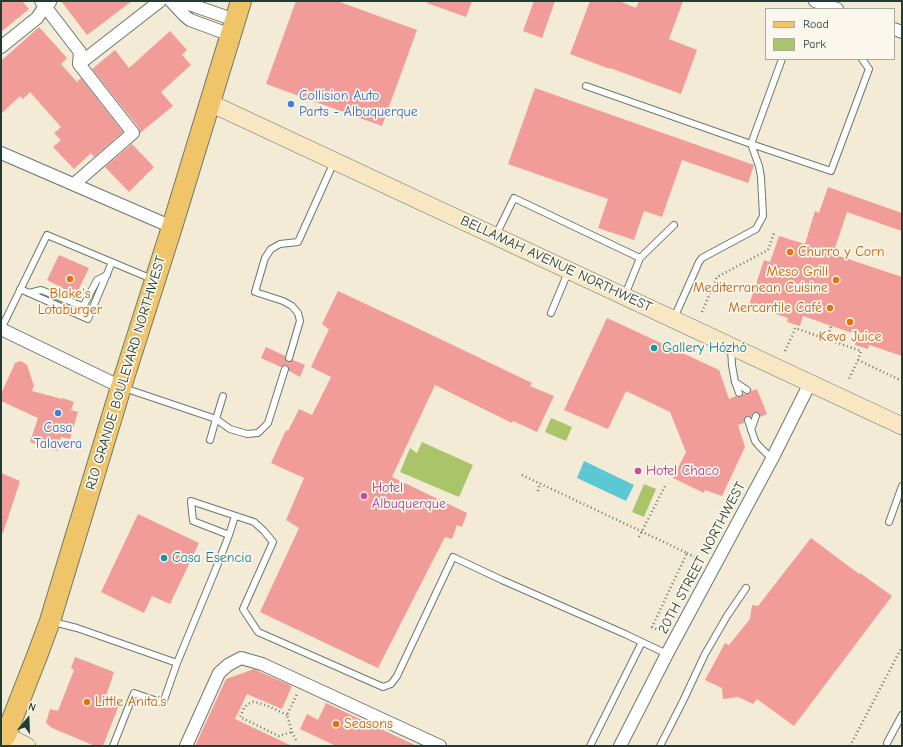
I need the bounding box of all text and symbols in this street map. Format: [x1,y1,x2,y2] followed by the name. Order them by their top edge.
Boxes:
[765,8,895,60] legend
[803,17,829,31] text: Road
[803,37,826,51] text: Park
[299,88,418,120] place label: Collision Auto Parts - Albuquerque
[286,99,296,109] marker: Collision Auto Parts - Albuquerque
[458,212,654,316] street label: BELLAMAH AVENUE NORTHWEST
[798,244,884,260] place label: Churro y Corn
[785,247,795,257] marker: Churro y Corn
[82,254,170,492] street label: RIO GRANDE BOULEVARD NORTHWEST
[693,264,828,296] place label: Meso Grill Mediterranean Cuisine
[65,274,75,284] marker: Blake's Lotaburger
[831,275,841,285] marker: Meso Grill Mediterranean Cuisine
[38,286,102,318] place label: Blake's Lotaburger
[728,300,822,316] place label: Mercantile Café
[825,303,835,313] marker: Mercantile Café
[845,317,855,327] marker: Keva Juice
[819,329,881,345] place label: Keva Juice
[662,340,747,356] place label: Gallery Hózhó
[649,343,659,353] marker: Gallery Hózhó
[53,408,63,418] marker: Casa Talavera
[34,420,82,452] place label: Casa Talavera
[646,463,719,479] place label: Hotel Chaco
[633,466,643,476] marker: Hotel Chaco
[655,479,749,637] street label: 20TH STREET NORTHWEST
[372,480,446,512] place label: Hotel Albuquerque
[359,491,369,501] marker: Hotel Albuquerque
[172,550,252,566] place label: Casa Esencia
[159,553,169,563] marker: Casa Esencia
[95,694,166,710] place label: Little Anita’s
[82,697,92,707] marker: Little Anita’s
[8,699,48,739] north arrow
[27,700,38,714] text: N
[344,716,393,732] place label: Seasons
[331,719,341,729] marker: Seasons

